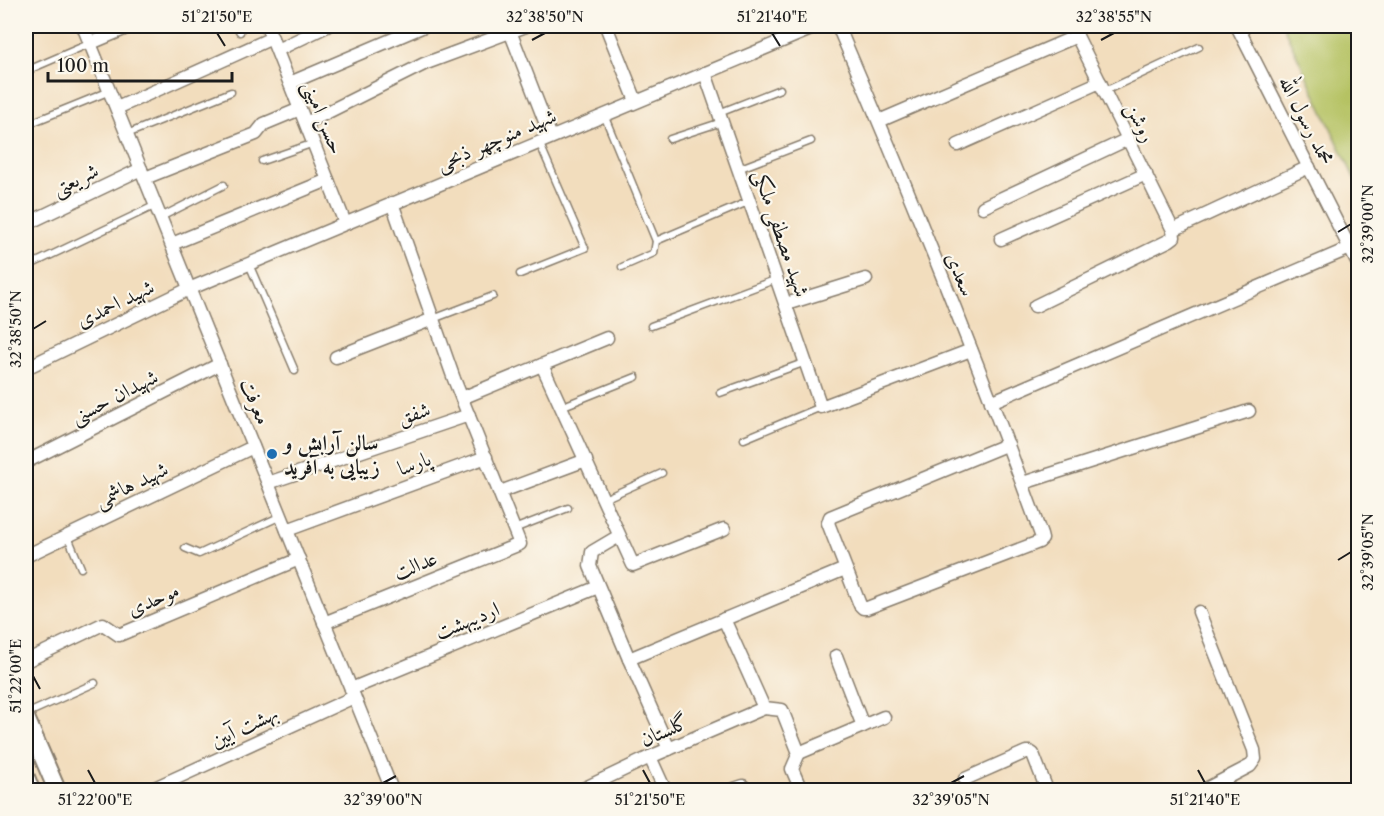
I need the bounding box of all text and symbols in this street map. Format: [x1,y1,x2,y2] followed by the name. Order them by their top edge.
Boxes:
[182,7,252,26] text: 51°21'50"E
[506,7,584,26] text: 32°38'50"N
[737,7,807,26] text: 51°21'40"E
[1076,7,1152,26] text: 32°38'55"N
[48,45,232,83] scale bar
[57,55,109,77] text: 100 m
[1273,69,1344,169] street label: محمد رسول الله
[295,76,350,159] street label: حسن امینی
[1119,98,1161,147] street label: روشن
[432,102,561,177] street label: شهید منوچهر ذبحی
[48,157,104,204] street label: شریعتی
[746,166,816,301] street label: شهید مصطفی ملکی
[1358,184,1377,264] text: 32°39'00"N
[941,248,981,300] street label: سعدی
[72,274,159,334] street label: شهید احمدی
[6,290,25,368] text: 32°38'50"N
[66,363,163,431] street label: شهیدان حسنی
[235,374,277,428] street label: معرفت
[395,396,434,431] street label: شفق
[282,430,380,481] place label: سالن آرایش و زیبایی به آفرید
[394,445,436,483] street label: پارسا
[265,447,279,461] marker: سالن آرایش و زیبایی به آفرید
[90,456,173,514] street label: شهید هاشمی
[1358,513,1377,591] text: 32°39'05"N
[390,545,440,585] street label: عدالت
[123,577,183,622] street label: موحدی
[431,596,504,646] street label: اردیبهشت
[6,639,25,713] text: 51°22'00"E
[206,700,283,754] street label: بهشت آیین
[636,708,692,752] street label: گلستان
[58,790,132,809] text: 51°22'00"E
[343,790,423,809] text: 32°39'00"N
[615,790,685,809] text: 51°21'50"E
[912,790,990,809] text: 32°39'05"N
[1170,790,1240,809] text: 51°21'40"E

